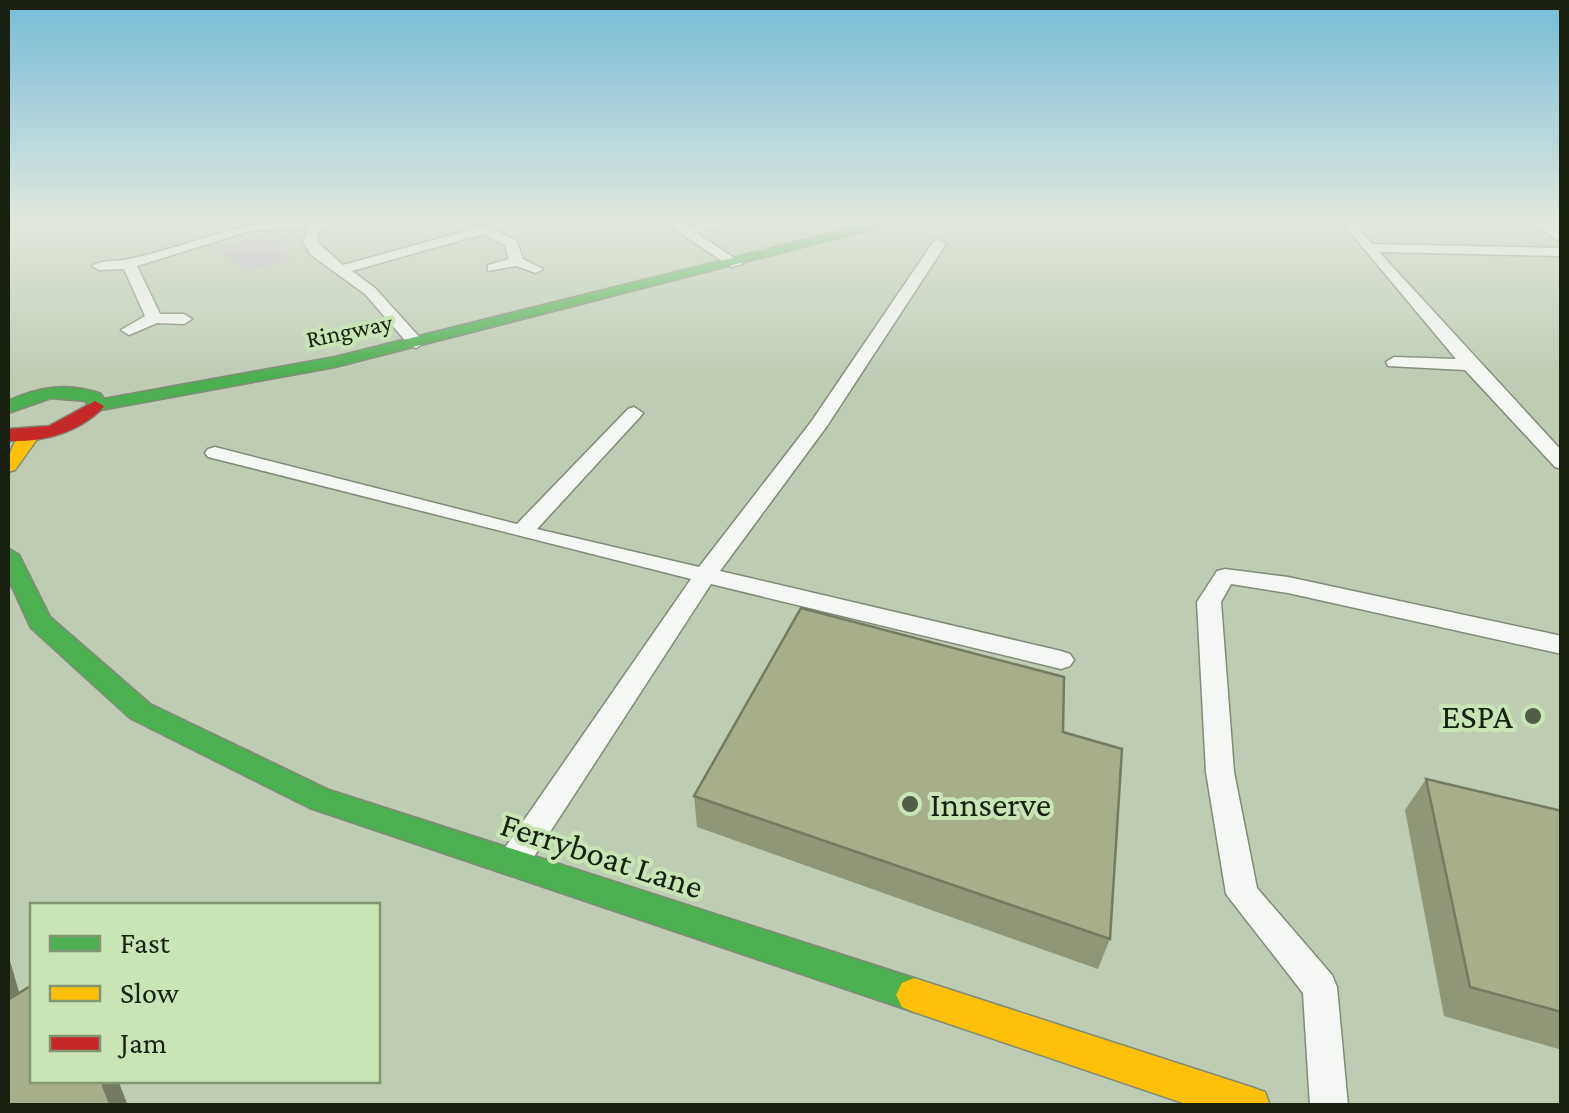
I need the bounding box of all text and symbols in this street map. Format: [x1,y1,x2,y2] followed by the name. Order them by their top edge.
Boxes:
[304,308,395,354] street label: Ringway
[1441,697,1513,736] place label: ESPA
[1522,705,1544,727] marker: ESPA
[930,785,1051,824] place label: Innserve
[899,793,921,815] marker: Innserve
[496,804,708,907] street label: Ferryboat Lane
[30,903,380,1083] legend
[120,926,171,959] text: Fast
[120,976,180,1009] text: Slow
[117,1026,167,1059] text: Jam

